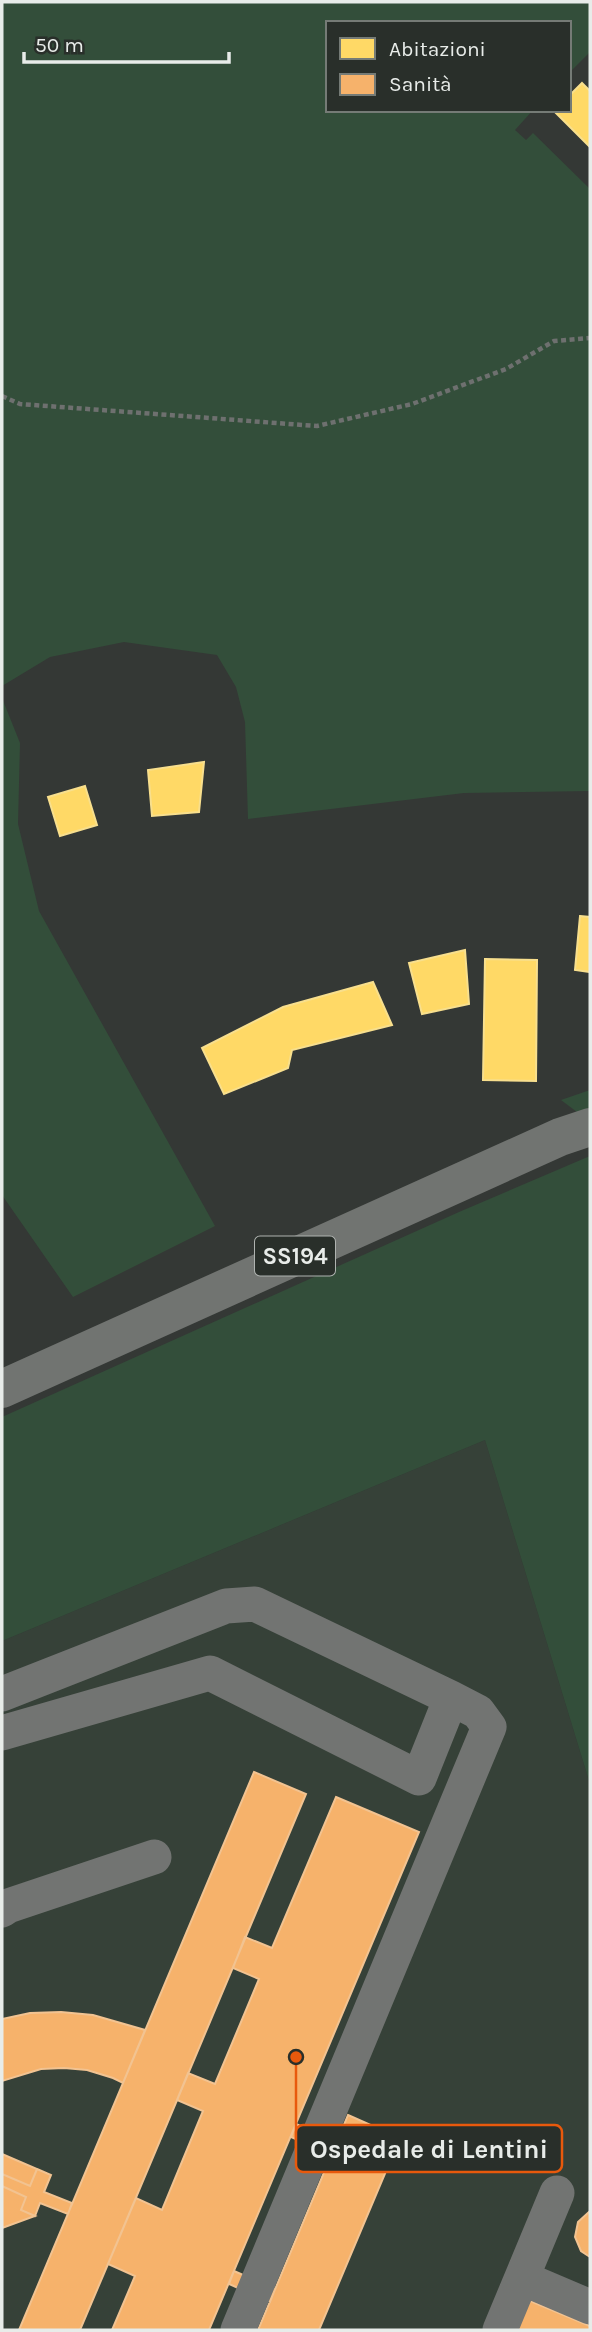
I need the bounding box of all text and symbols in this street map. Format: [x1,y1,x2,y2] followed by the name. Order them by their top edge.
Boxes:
[24,21,229,65] scale bar
[326,21,571,112] legend
[35,33,84,57] text: 50 m
[389,37,486,61] text: Abitazioni
[389,72,452,96] text: Sanità
[255,1236,335,1275] road number: SS194
[296,2125,562,2172] callout: Ospedale di Lentini
[310,2134,548,2165] text: Ospedale di Lentini

